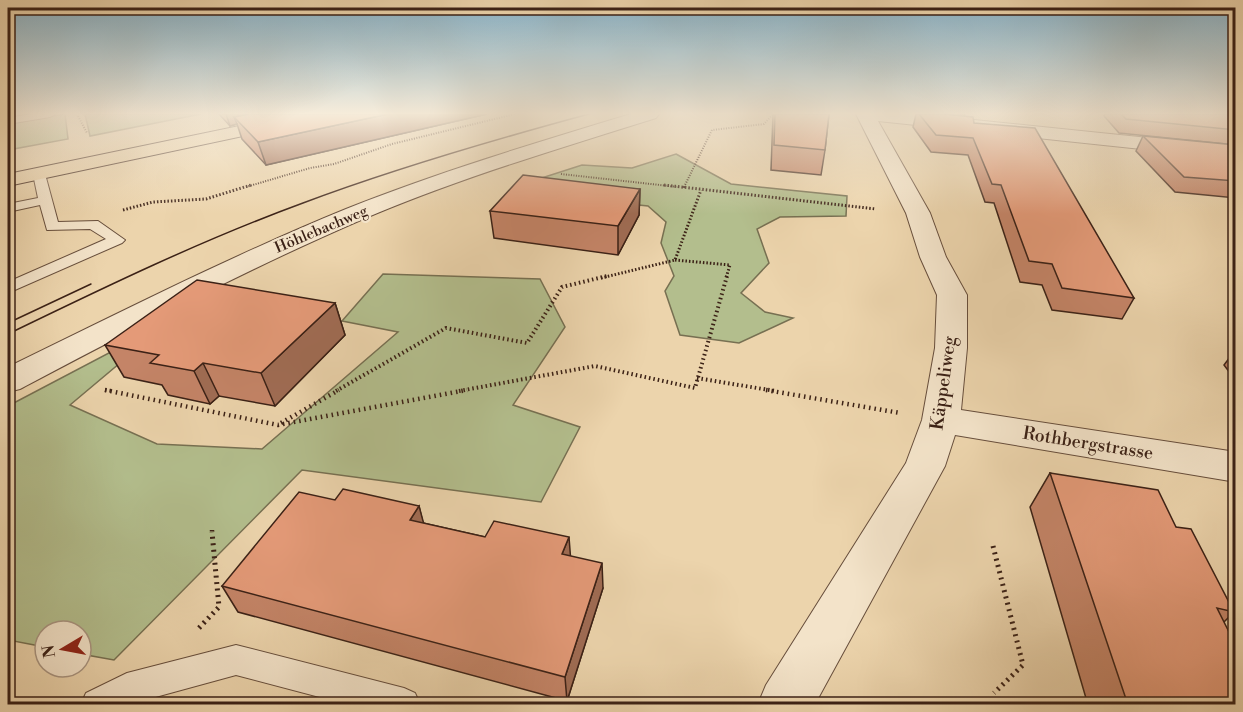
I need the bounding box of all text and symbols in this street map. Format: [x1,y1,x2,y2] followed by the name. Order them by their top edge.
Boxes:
[272,201,371,258] street label: Höhlebachweg
[926,334,962,432] street label: Käppeliweg
[1021,422,1155,465] street label: Rothbergstrasse
[33,619,93,679] north arrow
[38,643,60,659] text: N

